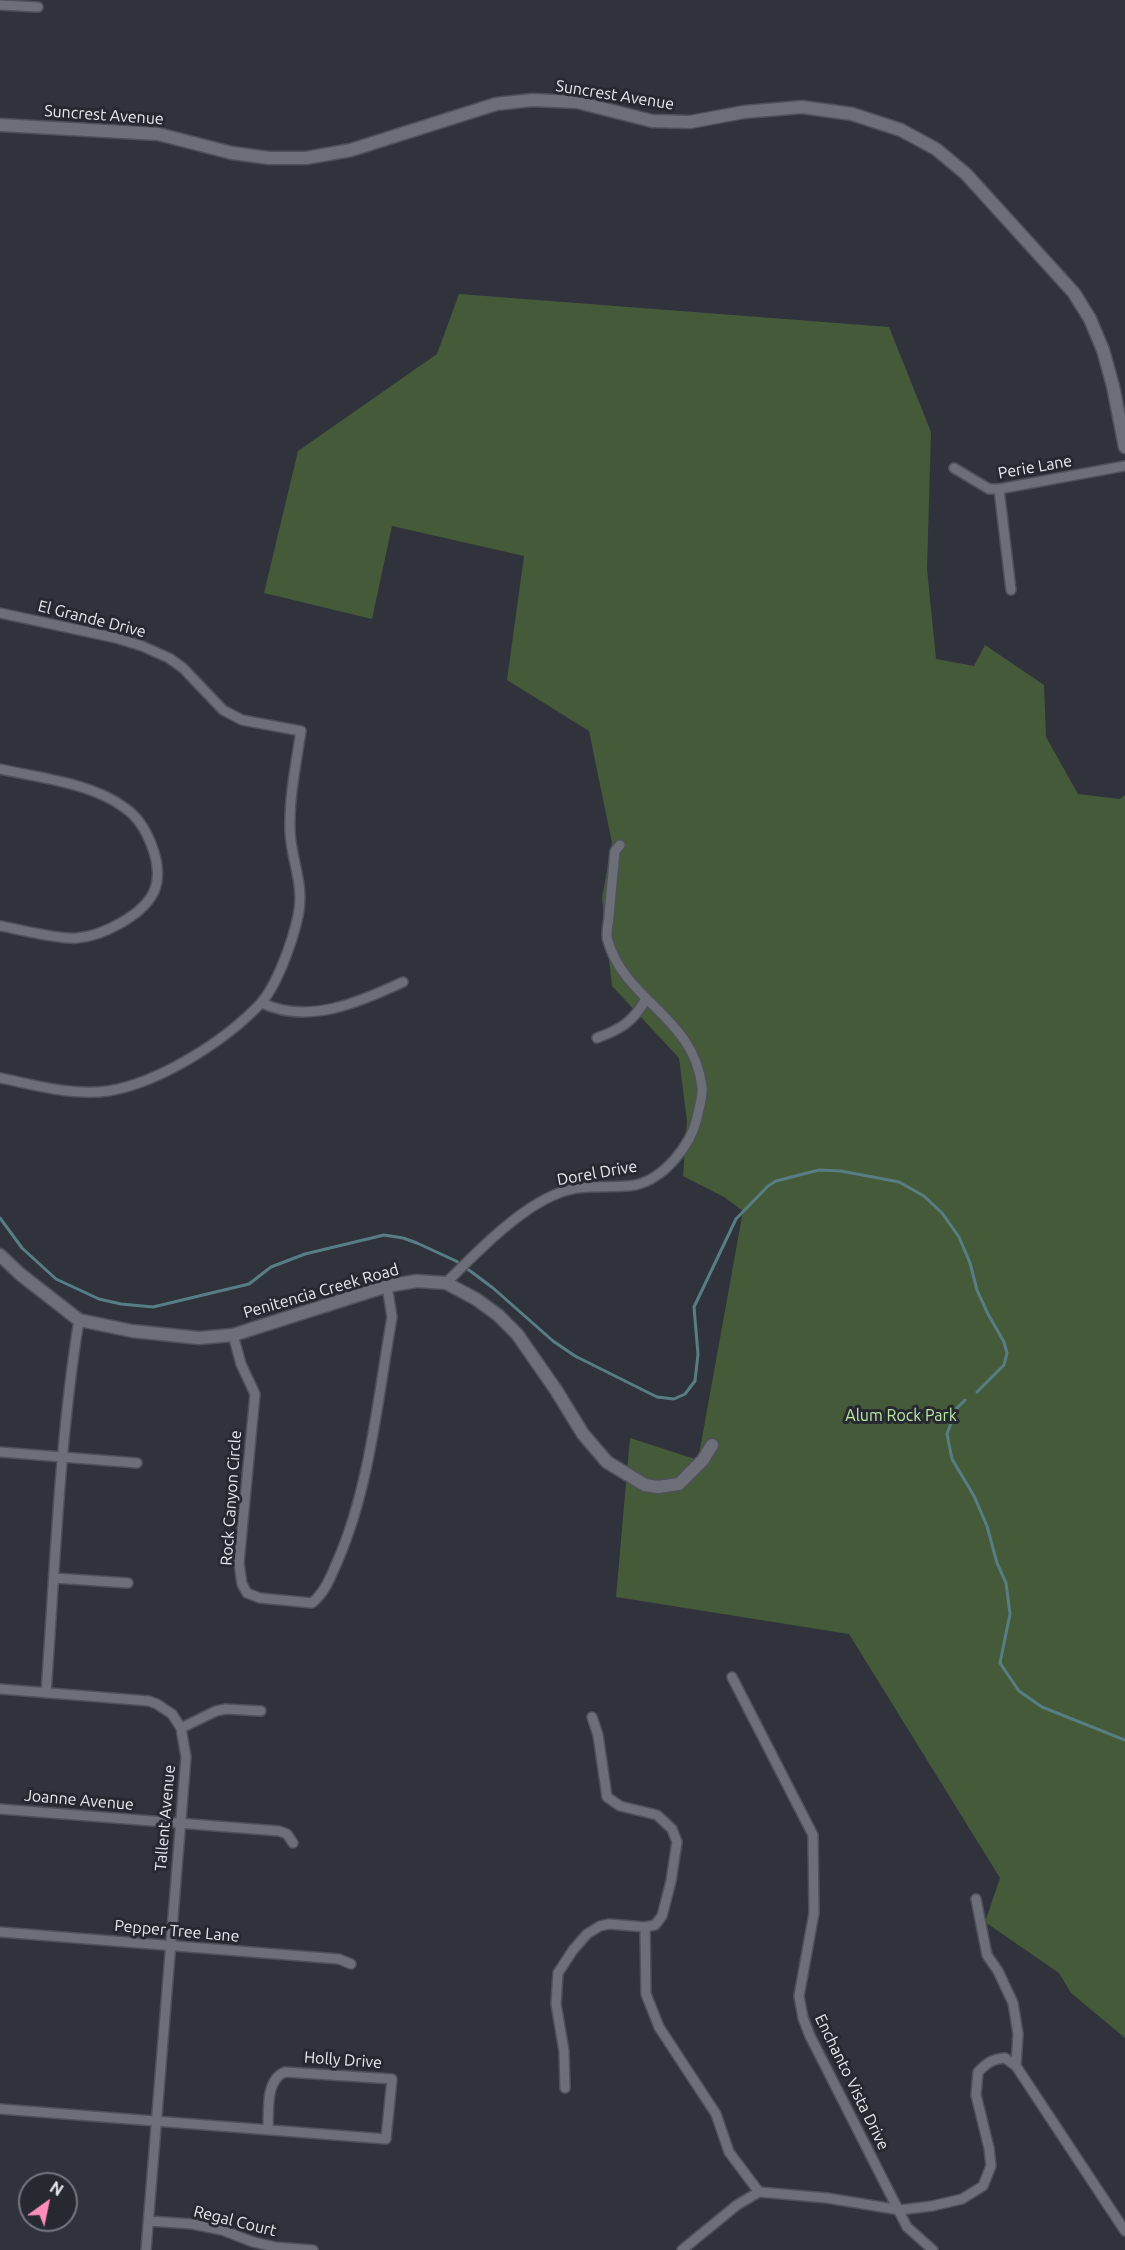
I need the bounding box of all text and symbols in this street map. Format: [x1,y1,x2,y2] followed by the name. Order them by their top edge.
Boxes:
[554,76,676,114] street label: Suncrest Avenue
[44,101,164,129] street label: Suncrest Avenue
[996,451,1074,483] street label: Perie Lane
[36,596,148,642] street label: El Grande Drive
[555,1156,639,1190] street label: Dorel Drive
[241,1260,401,1322] street label: Penitencia Creek Road
[845,1406,957,1426] park label: Alum Rock Park
[217,1430,245,1566] street label: Rock Canyon Circle
[151,1764,179,1872] street label: Tallent Avenue
[23,1786,135,1814] street label: Joanne Avenue
[114,1916,240,1946] street label: Pepper Tree Lane
[811,2011,893,2153] street label: Enchanto Vista Drive
[303,2048,383,2072] street label: Holly Drive
[18,2172,78,2232] north arrow
[47,2178,67,2199] text: N
[192,2201,278,2241] street label: Regal Court

